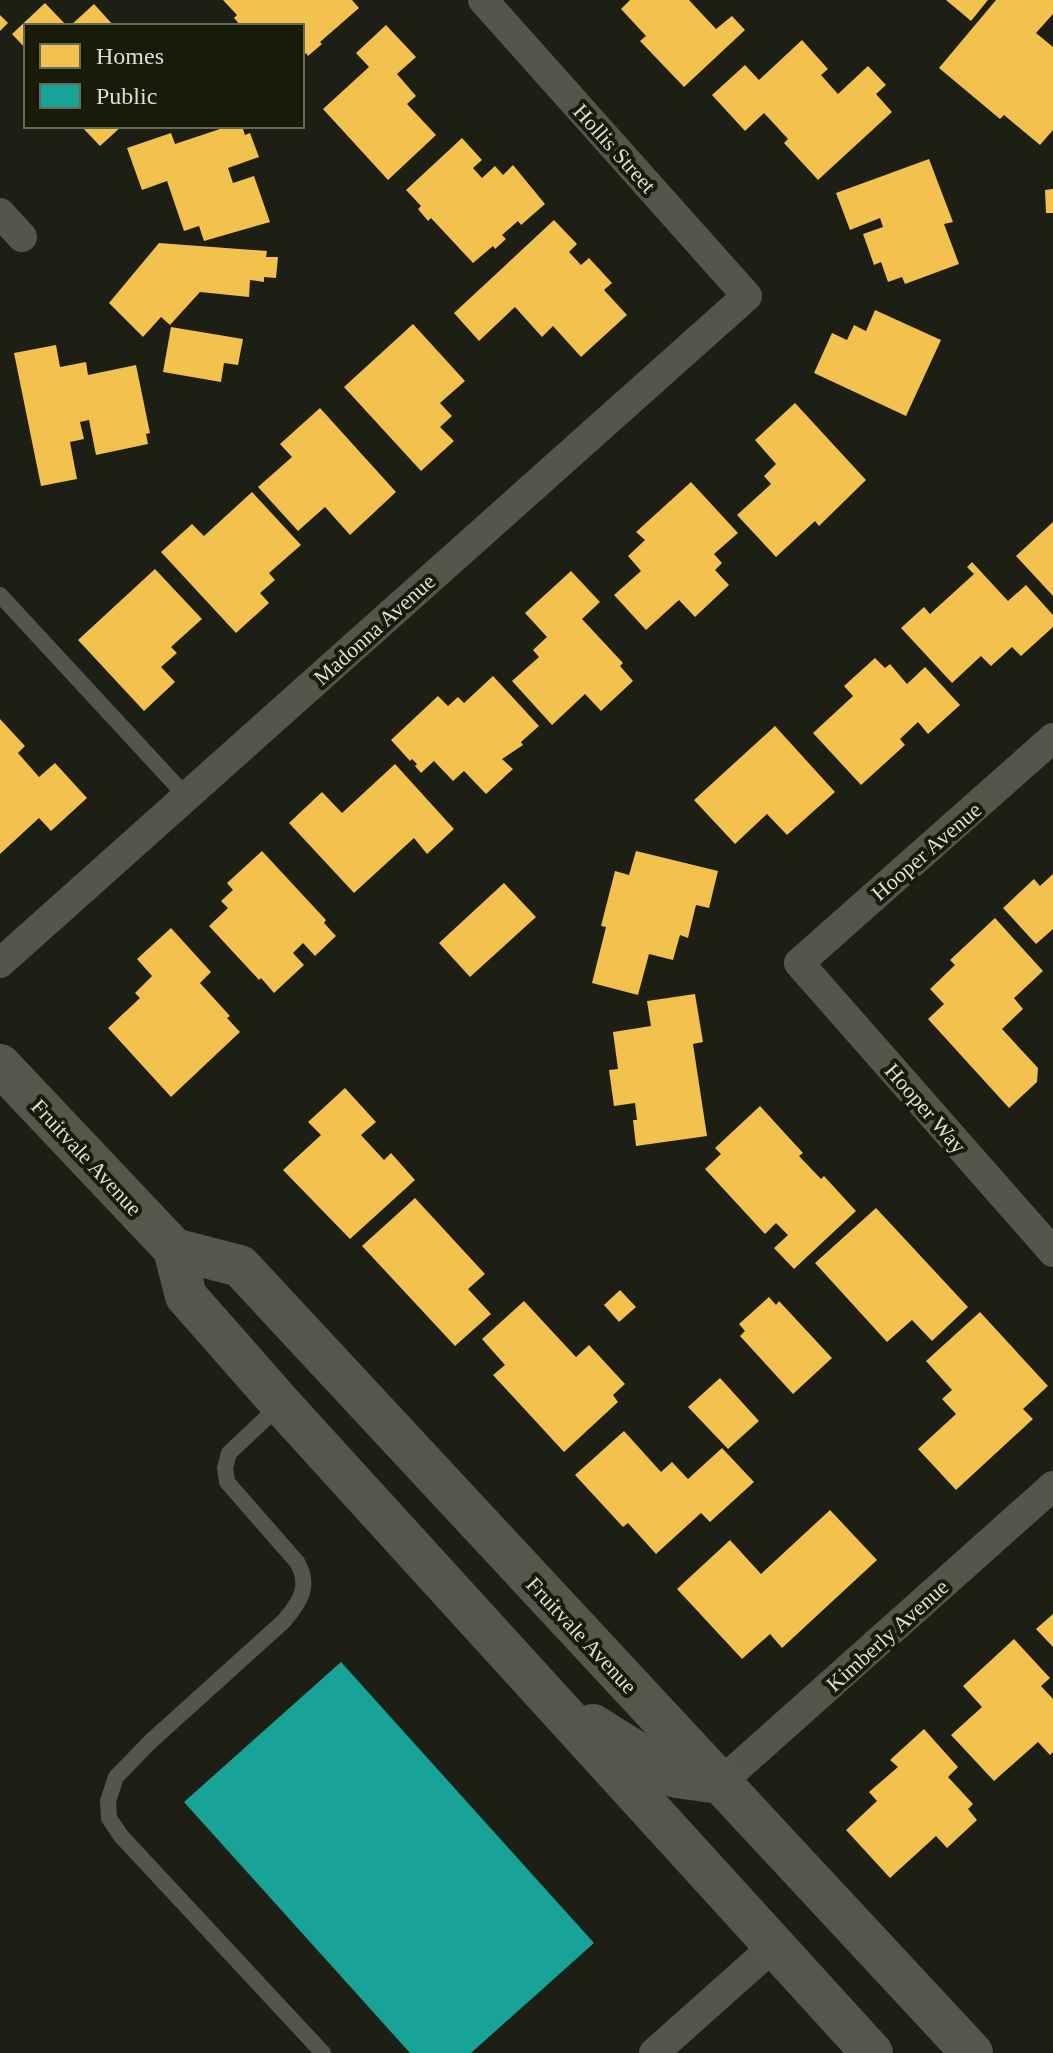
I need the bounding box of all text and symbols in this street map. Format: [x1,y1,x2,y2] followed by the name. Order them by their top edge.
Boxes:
[24,24,304,128] legend
[96,43,164,69] text: Homes
[96,83,157,109] text: Public
[568,99,661,198] street label: Hollis Street
[309,569,440,690] street label: Madonna Avenue
[866,797,986,906] street label: Hooper Avenue
[880,1058,971,1158] street label: Hooper Way
[26,1094,147,1221] street label: Fruitvale Avenue
[521,1572,642,1699] street label: Fruitvale Avenue
[821,1574,953,1697] street label: Kimberly Avenue

